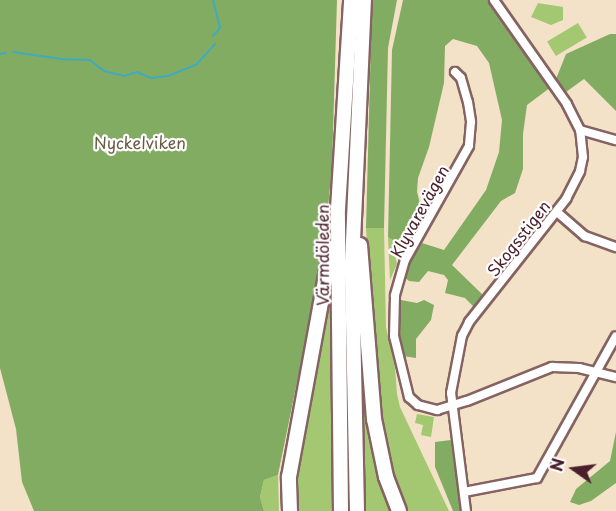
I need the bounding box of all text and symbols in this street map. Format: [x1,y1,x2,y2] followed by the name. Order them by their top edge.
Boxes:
[94,132,186,152] park label: Nyckelviken
[386,162,452,260] street label: Klyvarevägen
[483,196,553,280] street label: Skogsstigen
[312,204,332,306] street label: Värmdöleden
[544,439,604,499] north arrow
[543,456,570,474] text: N

